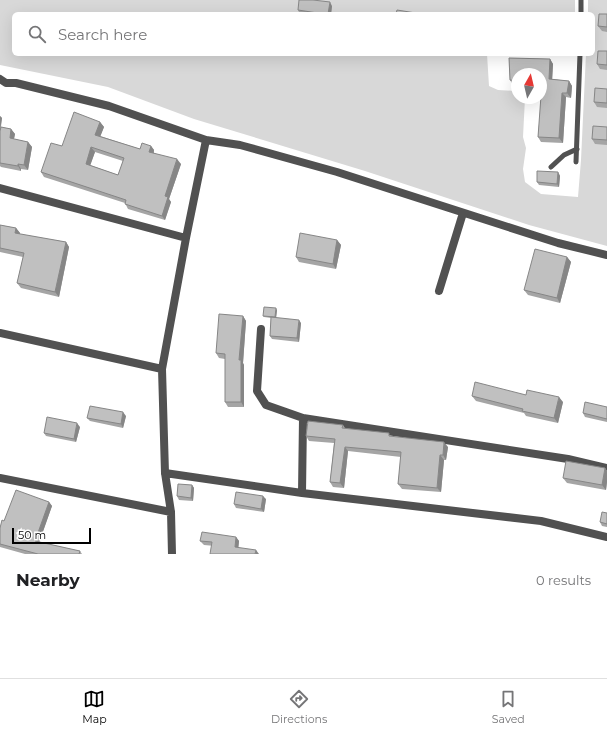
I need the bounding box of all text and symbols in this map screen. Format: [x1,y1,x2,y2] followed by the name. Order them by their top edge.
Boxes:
[12,12,595,56] search box
[26,23,48,45] icon: search
[58,25,147,44] text: Search here
[511,68,547,104] north arrow
[12,526,91,545] scale bar
[18,528,46,542] text: 50 m
[16,570,80,590] text: Nearby
[536,572,591,588] text: 0 results
[82,688,107,726] tab: Map
[271,688,327,726] tab: Directions
[492,688,525,726] tab: Saved

